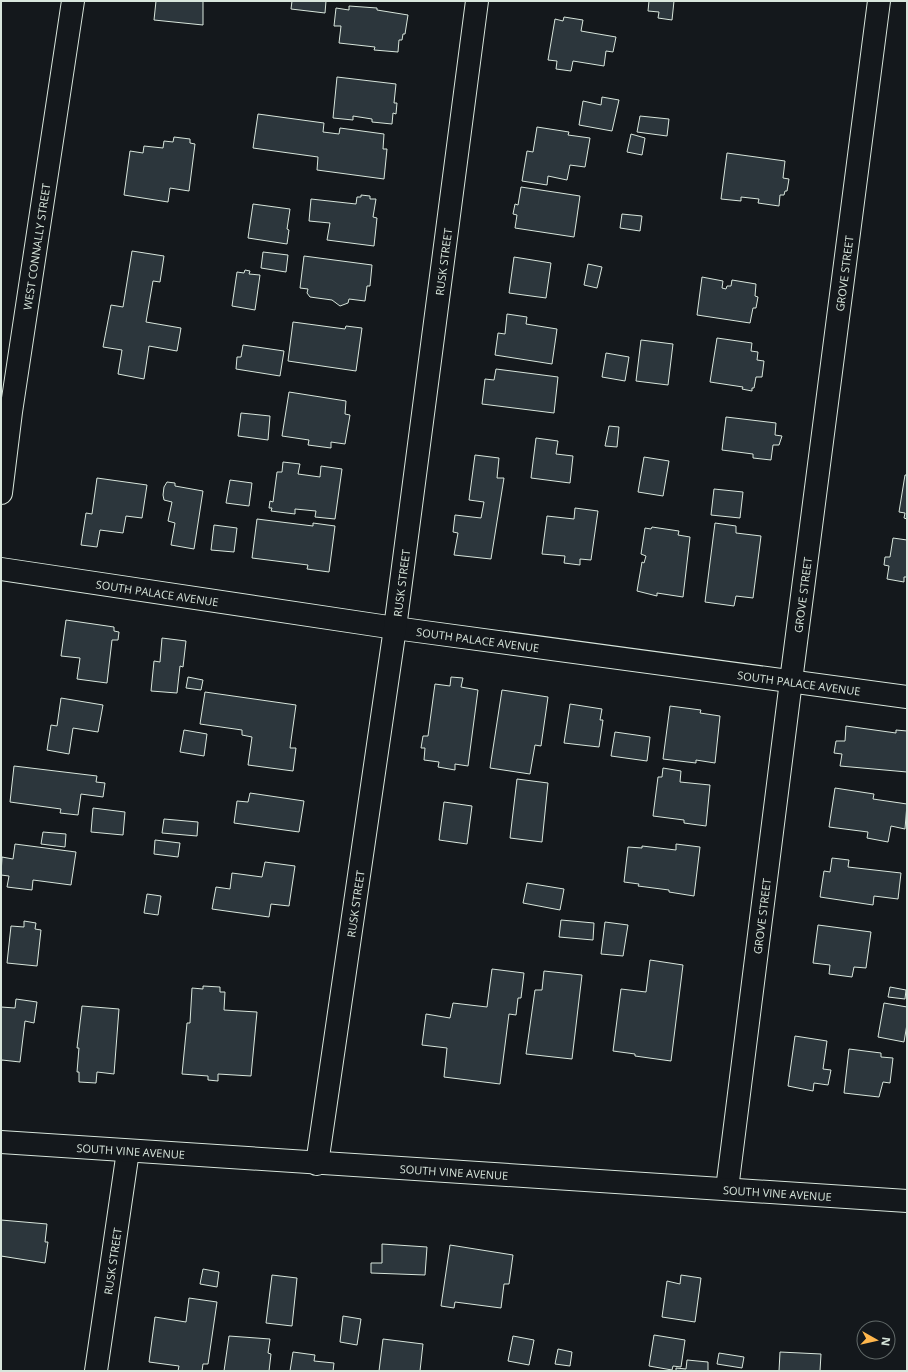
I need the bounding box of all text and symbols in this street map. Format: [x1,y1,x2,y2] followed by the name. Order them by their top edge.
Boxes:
[19,182,53,311] street label: WEST CONNALLY STREET
[431,227,455,296] street label: RUSK STREET
[831,235,856,312] street label: GROVE STREET
[389,548,413,618] street label: RUSK STREET
[790,556,814,633] street label: GROVE STREET
[95,576,220,609] street label: SOUTH PALACE AVENUE
[415,623,540,655] street label: SOUTH PALACE AVENUE
[736,667,861,698] street label: SOUTH PALACE AVENUE
[343,869,367,938] street label: RUSK STREET
[749,877,774,955] street label: GROVE STREET
[76,1139,185,1161] street label: SOUTH VINE AVENUE
[399,1160,509,1183] street label: SOUTH VINE AVENUE
[723,1182,832,1204] street label: SOUTH VINE AVENUE
[100,1227,124,1296] street label: RUSK STREET
[856,1320,896,1360] north arrow
[878,1336,894,1347] text: N

